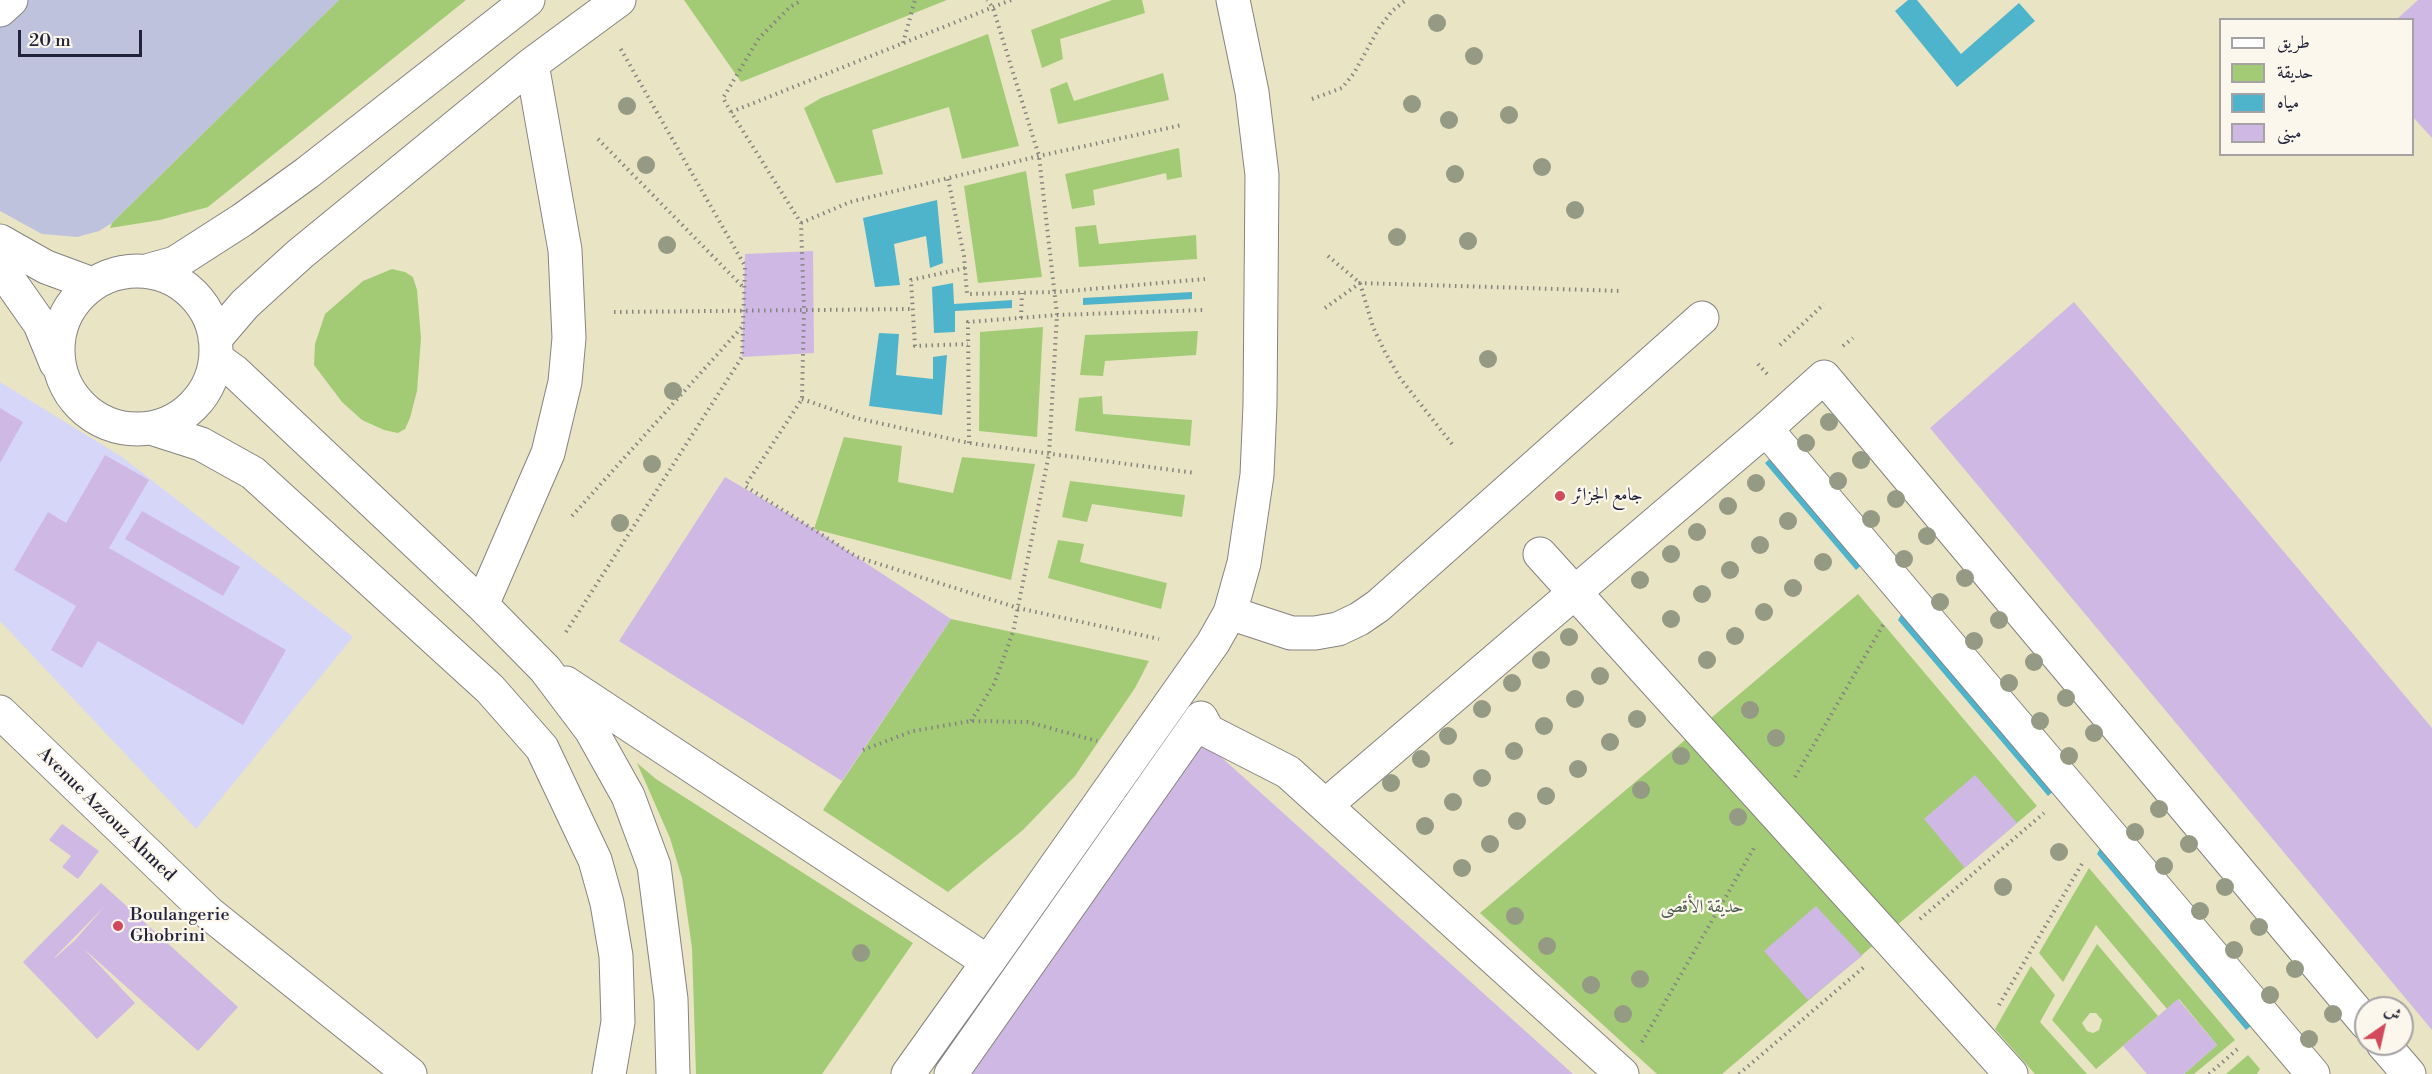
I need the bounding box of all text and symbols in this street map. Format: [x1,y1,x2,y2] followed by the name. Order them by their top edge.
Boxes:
[21,18,146,56] scale bar
[2219,18,2414,156] legend
[29,29,71,52] text: 20 m
[2277,31,2310,54] text: طريق
[2277,61,2313,84] text: حديقة
[2277,91,2299,114] text: مياه
[2277,121,2302,144] text: مبنى
[1572,485,1643,507] place label: جامع الجزائر
[1553,489,1567,503] marker: جامع الجزائر
[32,743,180,887] street label: Avenue Azzouz Ahmed
[1660,897,1744,919] park label: حديقة الأقصى
[130,905,230,948] place label: Boulangerie Ghobrini
[111,919,125,933] marker: Boulangerie Ghobrini
[2354,996,2414,1056] north arrow
[2381,1000,2405,1025] text: ش

